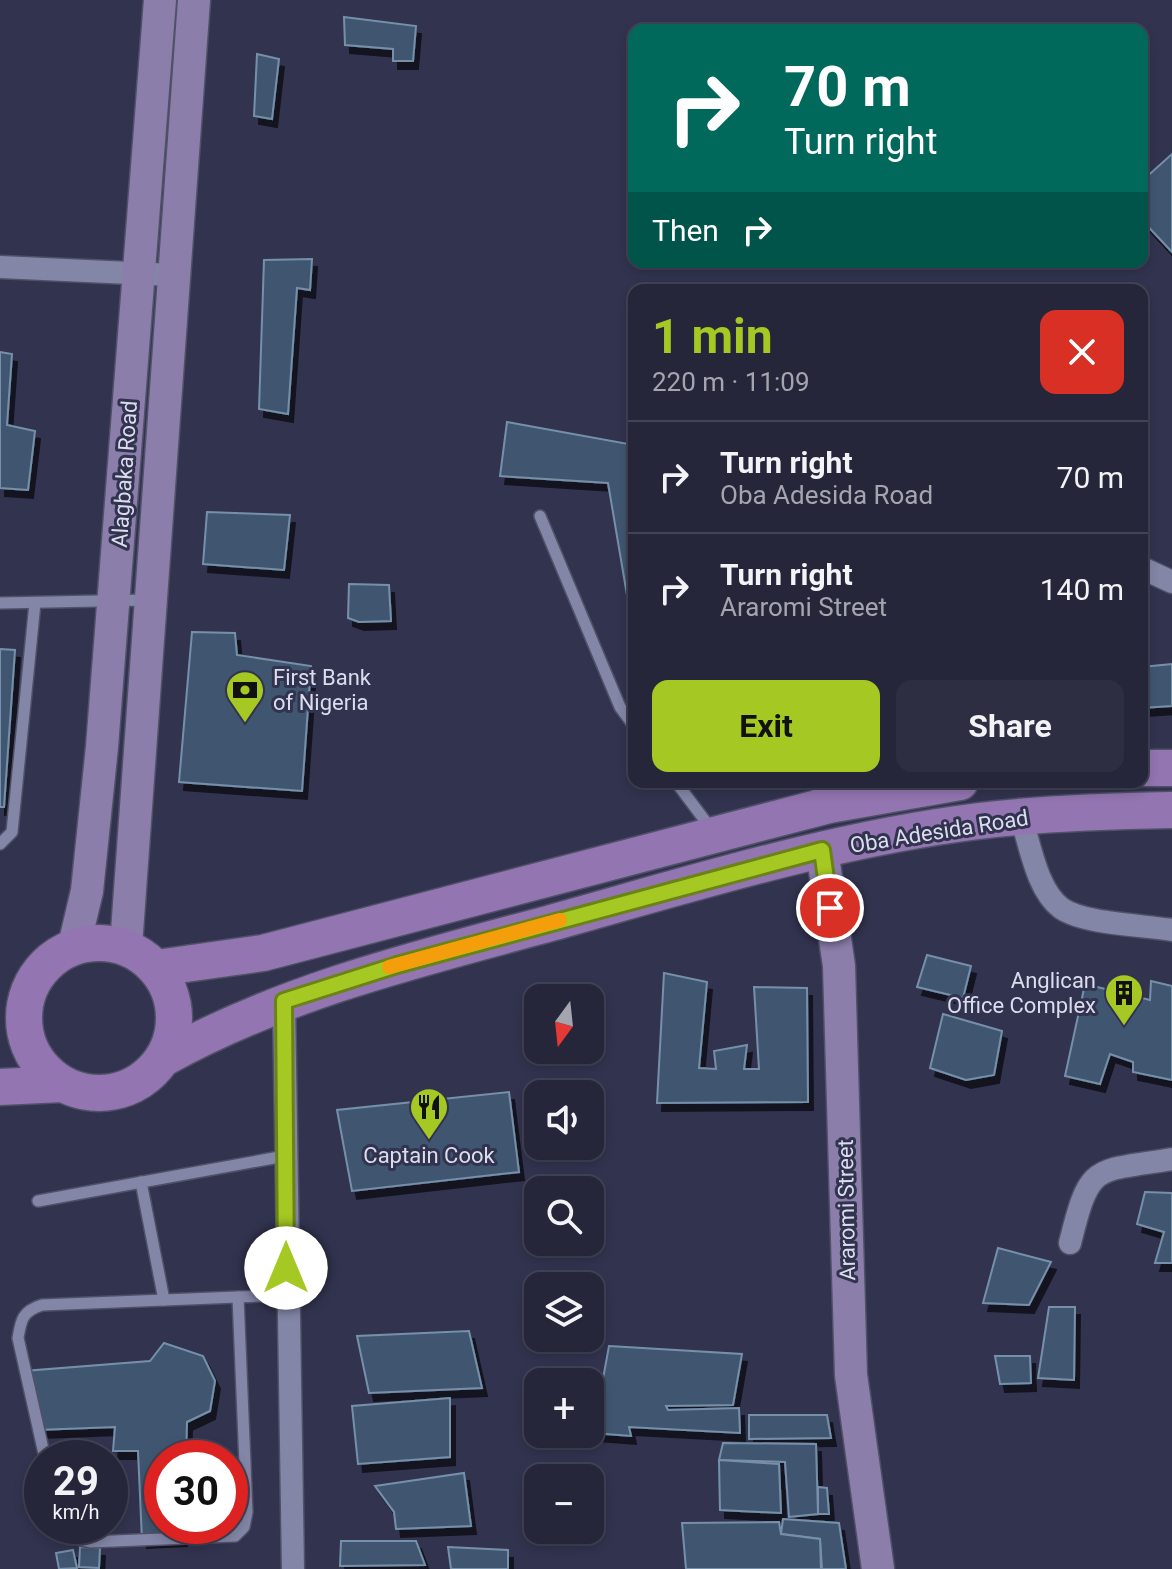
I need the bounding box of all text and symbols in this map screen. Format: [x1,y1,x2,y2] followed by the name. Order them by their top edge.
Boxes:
[784,54,911,120] text: 70 m
[652,56,756,160] icon: right
[784,121,937,163] text: Turn right
[735,208,779,252] icon: right
[652,213,719,248] text: Then
[652,308,773,365] text: 1 min
[1040,310,1124,394] button: close
[652,367,810,397] text: 220 m · 11:09
[107,400,142,548] street label: Alagbaka Road
[720,445,853,480] text: Turn right
[652,455,696,499] icon: right
[1057,460,1124,495] text: 70 m
[720,480,933,510] text: Oba Adesida Road
[720,557,853,592] text: Turn right
[652,567,696,611] icon: right
[1040,572,1124,607] text: 140 m
[720,592,887,622] text: Araromi Street
[273,665,372,715] place label: First Bank of Nigeria
[224,669,266,724] bank icon: First Bank of Nigeria
[652,680,880,772] button: Exit
[896,680,1124,772] button: Share
[848,805,1030,858] street label: Oba Adesida Road
[796,874,864,942] pin
[808,886,852,930] icon: arrive
[947,968,1096,1018] place label: Anglican Office Complex
[1103,972,1145,1027] building icon: Anglican Office Complex
[524,984,604,1064] north arrow
[524,984,604,1544] map controls
[524,1080,604,1160] button: sound
[408,1086,450,1141] restaurant icon: Captain Cook
[833,1139,860,1281] street label: Araromi Street
[363,1143,496,1168] place label: Captain Cook
[524,1176,604,1256] button: search
[244,1226,328,1310] position arrow
[524,1272,604,1352] button: layers
[524,1368,604,1448] button: +
[144,1440,248,1544] speed limit sign: 30
[53,1458,99,1505] text: 29
[524,1464,604,1544] button: −
[53,1500,99,1524] text: km/h

